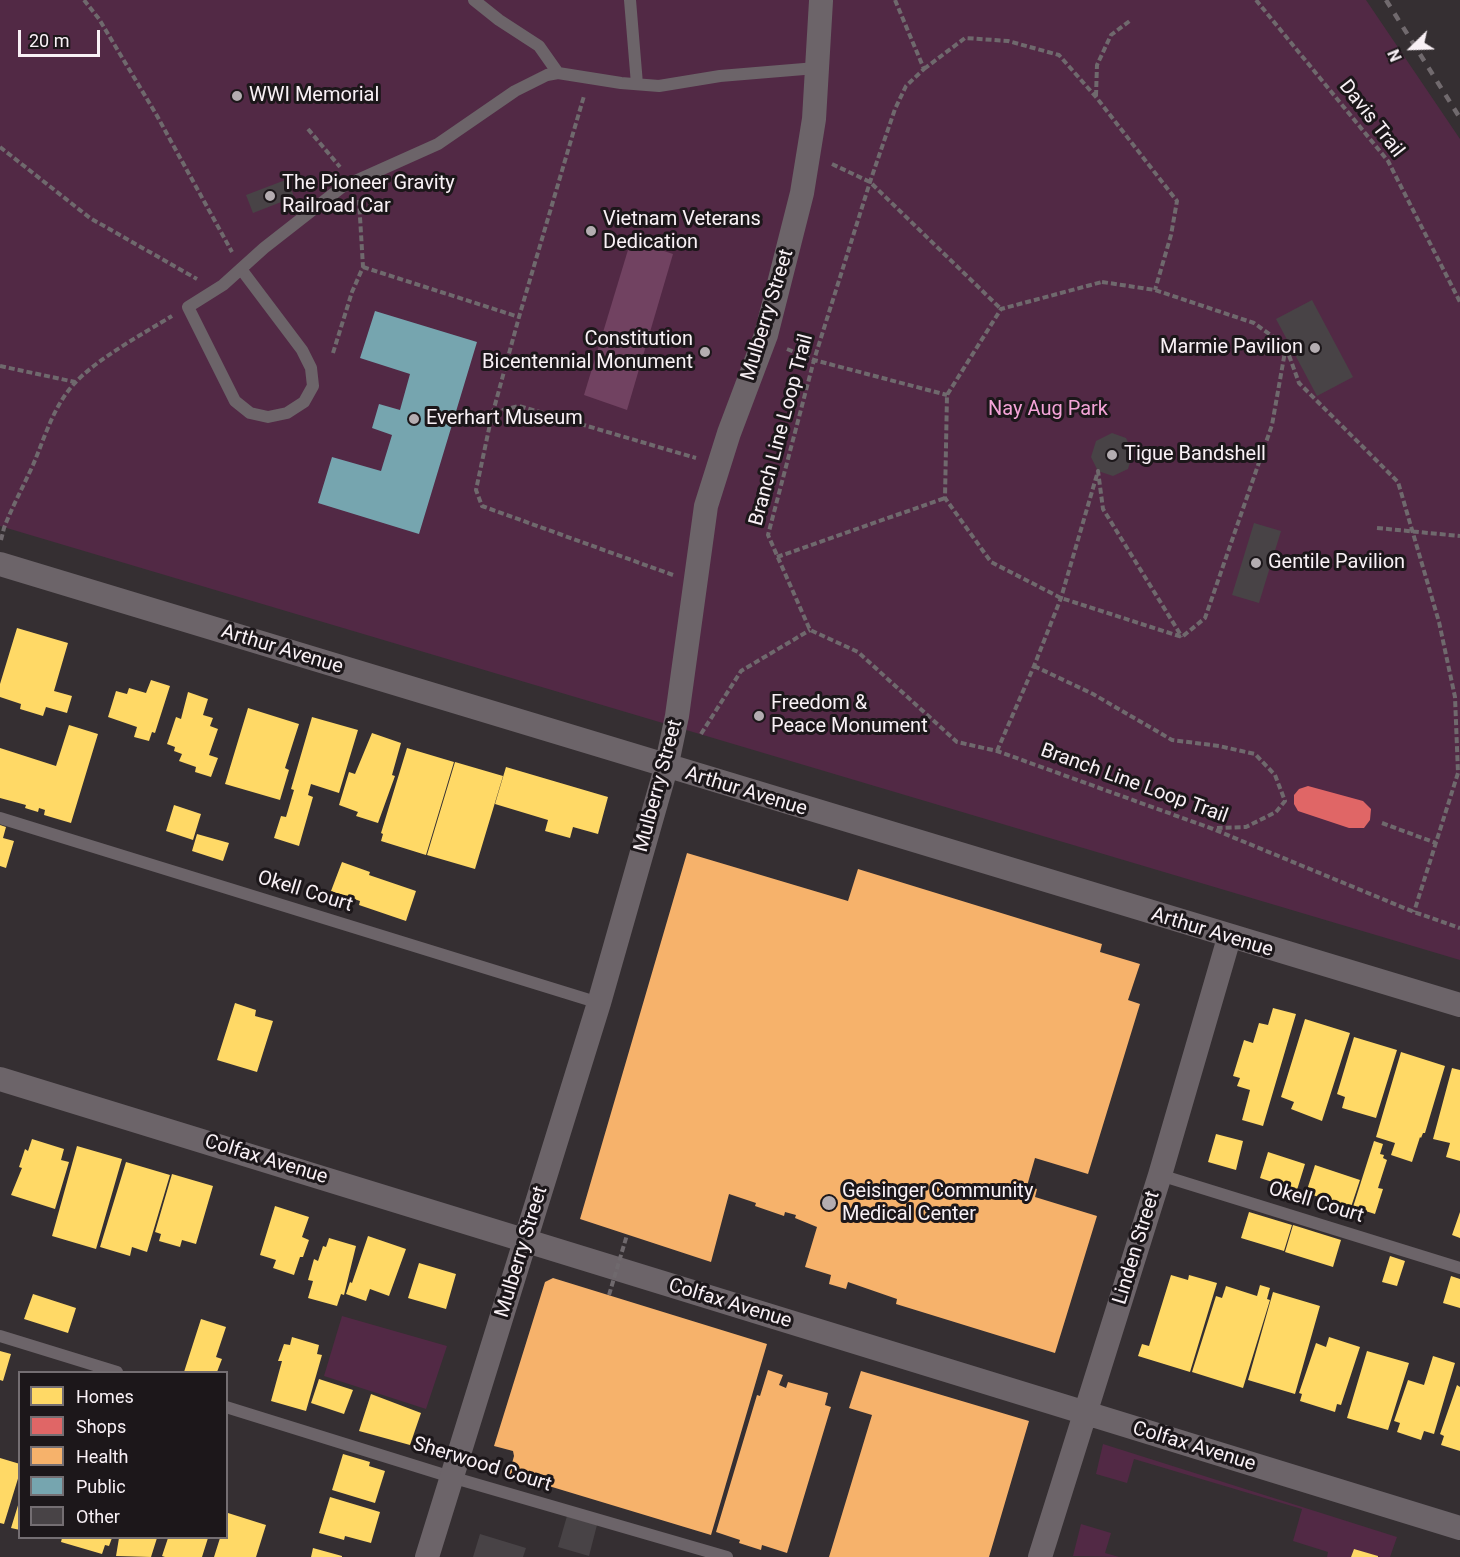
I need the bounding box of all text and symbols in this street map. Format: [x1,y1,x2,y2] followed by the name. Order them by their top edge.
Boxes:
[21,18,104,56] scale bar
[1382,18,1442,78] north arrow
[29,30,69,51] text: 20 m
[1384,46,1406,64] text: N
[1333,75,1409,163] street label: Davis Trail
[249,84,379,108] place label: WWI Memorial
[230,89,244,103] marker: WWI Memorial
[282,172,455,219] place label: The Pioneer Gravity Railroad Car
[263,189,277,203] marker: The Pioneer Gravity Railroad Car
[603,208,761,255] place label: Vietnam Veterans Dedication
[584,224,598,238] marker: Vietnam Veterans Dedication
[737,246,799,384] street label: Mulberry Street
[482,328,693,375] place label: Constitution Bicentennial Monument
[745,332,819,528] street label: Branch Line Loop Trail
[1160,336,1303,360] place label: Marmie Pavilion
[1308,341,1322,355] marker: Marmie Pavilion
[698,345,712,359] marker: Constitution Bicentennial Monument
[988,398,1108,422] park label: Nay Aug Park
[426,407,583,431] place label: Everhart Museum
[407,412,421,426] marker: Everhart Museum
[1124,443,1266,467] place label: Tigue Bandshell
[1105,448,1119,462] marker: Tigue Bandshell
[1268,551,1405,575] place label: Gentile Pavilion
[1249,556,1263,570] marker: Gentile Pavilion
[218,620,346,680] street label: Arthur Avenue
[771,692,928,739] place label: Freedom & Peace Monument
[752,709,766,723] marker: Freedom & Peace Monument
[630,717,688,855] street label: Mulberry Street
[1037,739,1231,829] street label: Branch Line Loop Trail
[682,762,810,822] street label: Arthur Avenue
[255,866,355,918] street label: Okell Court
[1148,903,1276,963] street label: Arthur Avenue
[202,1130,330,1190] street label: Colfax Avenue
[1266,1177,1366,1229] street label: Okell Court
[842,1180,1033,1227] place label: Geisinger Community Medical Center
[491,1183,553,1321] street label: Mulberry Street
[1108,1188,1166,1308] street label: Linden Street
[820,1194,838,1212] marker: Geisinger Community Medical Center
[666,1274,794,1334] street label: Colfax Avenue
[18,1371,228,1539] legend
[76,1386,134,1407] text: Homes
[76,1416,126,1437] text: Shops
[1130,1417,1258,1477] street label: Colfax Avenue
[410,1433,554,1497] street label: Sherwood Court
[76,1446,128,1467] text: Health
[76,1476,126,1497] text: Public
[76,1506,120,1527] text: Other

